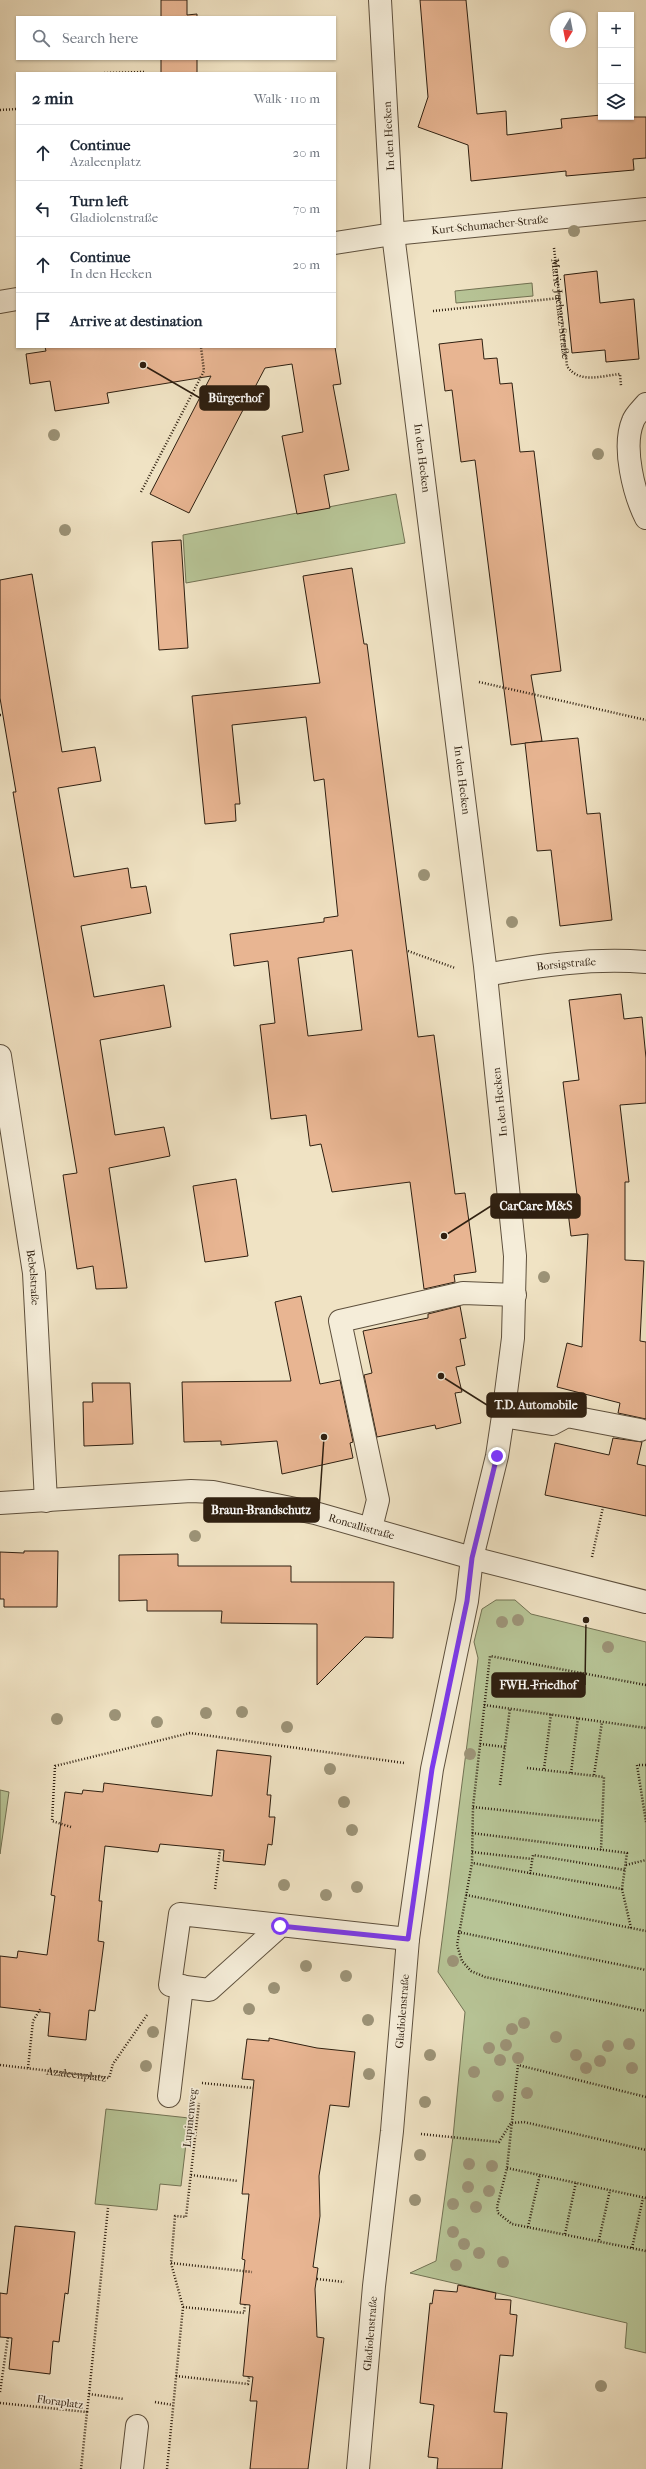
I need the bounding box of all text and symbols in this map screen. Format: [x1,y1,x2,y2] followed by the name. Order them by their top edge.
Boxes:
[550,12,586,48] north arrow
[598,12,634,120] map controls
[598,12,634,48] button: +
[16,16,336,60] search box
[30,27,52,49] icon: search
[62,29,138,47] text: Search here
[598,48,634,84] button: −
[598,84,634,120] button: layers
[32,88,73,108] text: 2 min
[254,91,320,106] text: Walk · 110 m
[381,100,397,171] street label: In den Hecken
[70,136,130,154] text: Continue
[32,142,54,164] icon: ahead
[293,145,320,160] text: 20 m
[70,154,141,169] text: Azaleenplatz
[70,192,128,210] text: Turn left
[32,198,54,220] icon: left
[293,201,320,216] text: 70 m
[70,210,158,225] text: Gladiolenstraße
[431,212,549,237] street label: Kurt-Schumacher-Straße
[70,248,130,266] text: Continue
[32,254,54,276] icon: ahead
[293,257,320,272] text: 20 m
[549,258,573,360] street label: Marie-Juchacz-Straße
[70,266,152,281] text: In den Hecken
[32,310,54,332] icon: arrive
[70,312,202,330] text: Arrive at destination
[200,386,269,410] callout: Bürgerhof
[208,391,265,406] text: Bürgerhof
[411,423,433,494] street label: In den Hecken
[451,745,473,816] street label: In den Hecken
[536,955,597,973] street label: Borsigstraße
[490,1066,510,1137] street label: In den Hecken
[491,1194,580,1218] callout: CarCare M&S
[500,1199,572,1213] text: CarCare M&S
[24,1249,42,1306] street label: Bebelstraße
[487,1393,586,1417] callout: T.D. Automobile
[493,1398,578,1412] text: T.D. Automobile
[488,1447,506,1465] route end
[204,1498,319,1522] callout: Braun-Brandschutz
[211,1503,312,1517] text: Braun-Brandschutz
[327,1511,397,1542] street label: Roncallistraße
[492,1673,585,1697] callout: FWH.-Friedhof
[498,1678,580,1692] text: FWH.-Friedhof
[271,1917,289,1935] route start
[392,1973,412,2049] street label: Gladiolenstraße
[45,2064,107,2084] street label: Azaleenplatz
[180,2088,200,2148] street label: Lupinenweg
[360,2295,380,2371] street label: Gladiolenstraße
[36,2392,84,2412] street label: Floraplatz

